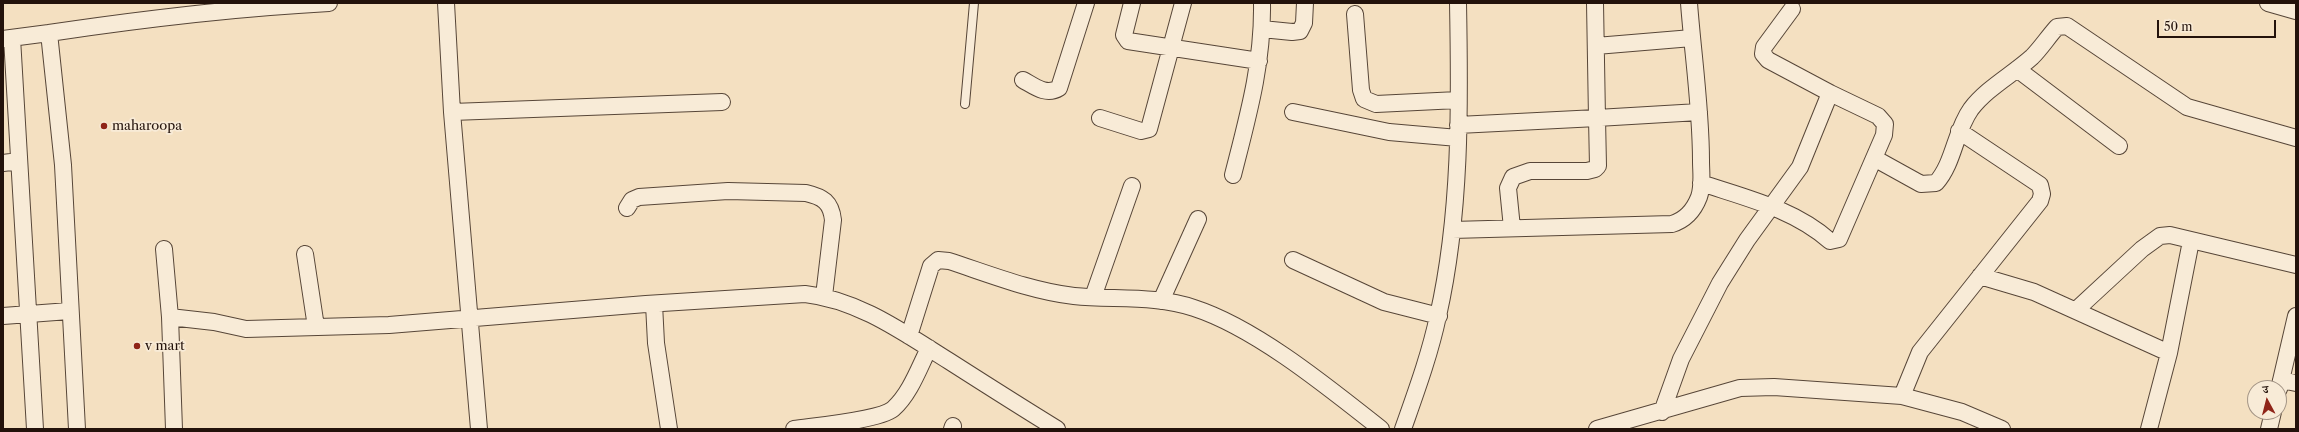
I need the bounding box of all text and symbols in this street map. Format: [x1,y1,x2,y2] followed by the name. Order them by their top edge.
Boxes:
[2159,12,2278,38] scale bar
[2164,19,2193,34] text: 50 m
[112,118,182,134] place label: maharoopa
[99,121,109,131] marker: maharoopa
[145,338,185,354] place label: v mart
[132,341,142,351] marker: v mart
[2247,380,2287,420] north arrow
[2262,382,2269,396] text: उ

